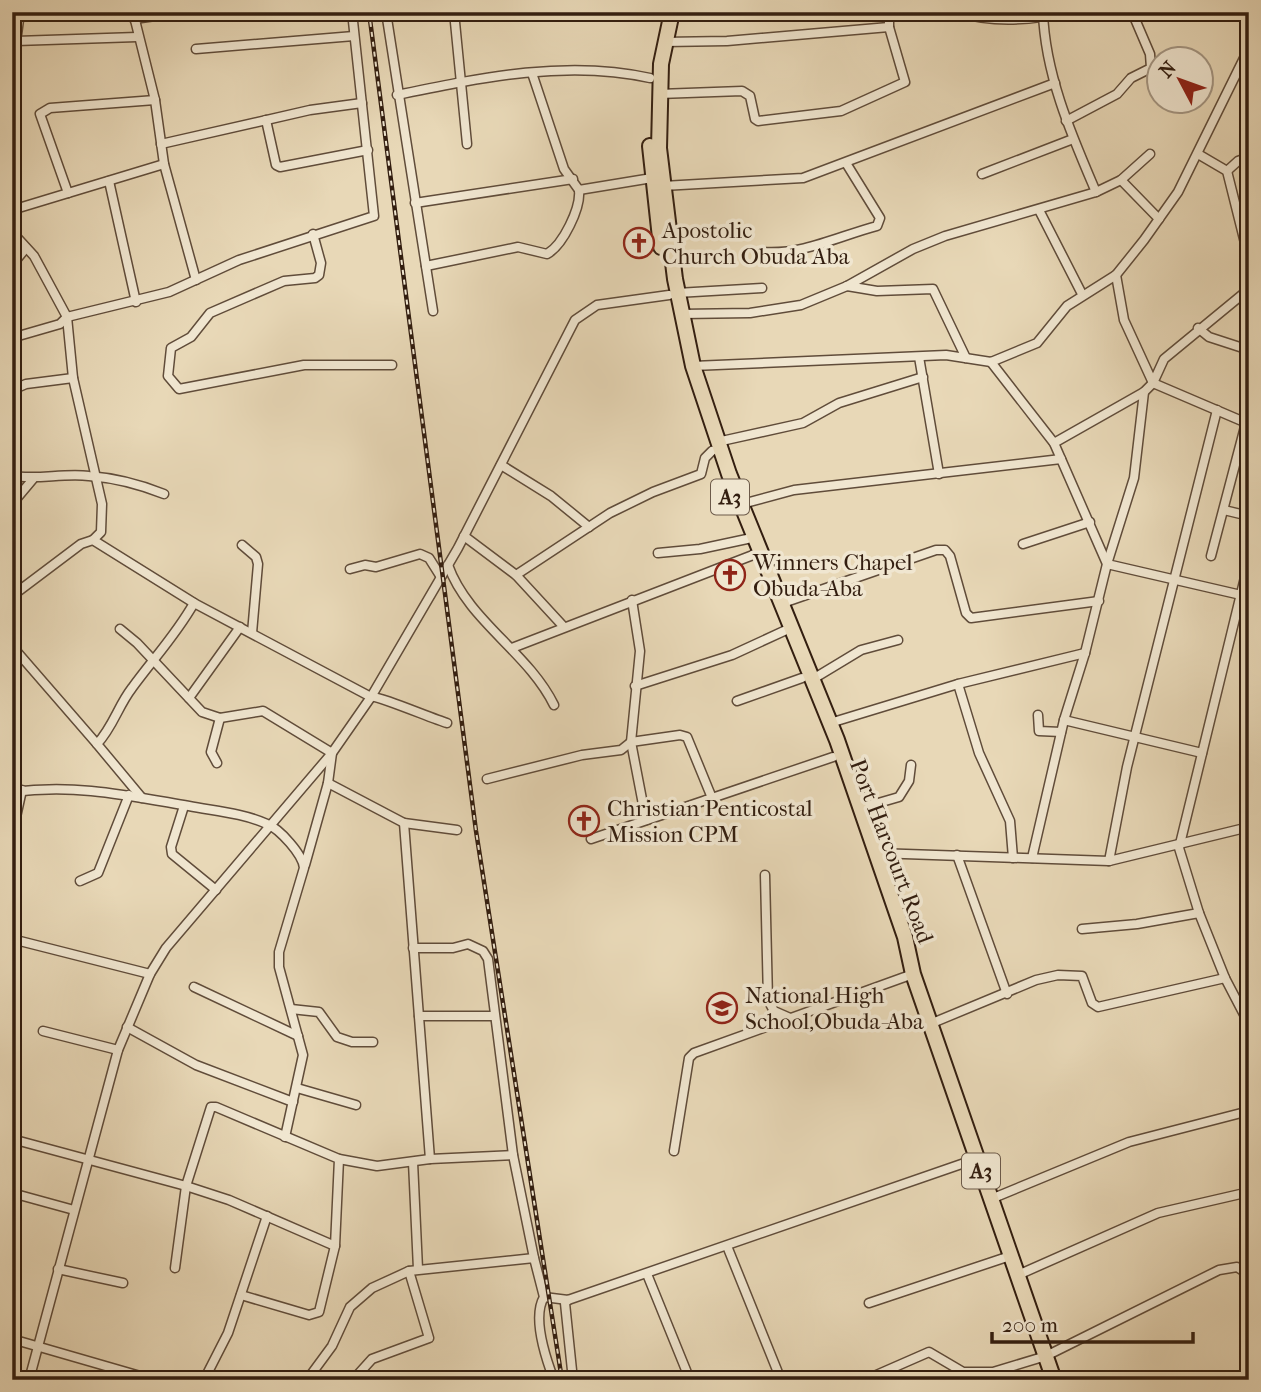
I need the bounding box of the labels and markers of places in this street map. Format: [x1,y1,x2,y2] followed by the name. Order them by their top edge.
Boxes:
[661,217,850,270] place label: Apostolic Church Obuda Aba
[622,226,656,260] church icon: Apostolic Church Obuda Aba
[752,549,913,602] place label: Winners Chapel Obuda-Aba
[713,558,747,592] church icon: Winners Chapel Obuda-Aba
[607,795,813,848] place label: Christian Penticostal Mission CPM
[567,804,601,838] church icon: Christian Penticostal Mission CPM
[745,982,924,1035] place label: National High School,Obuda-Aba
[705,991,739,1025] school or university icon: National High School,Obuda-Aba

